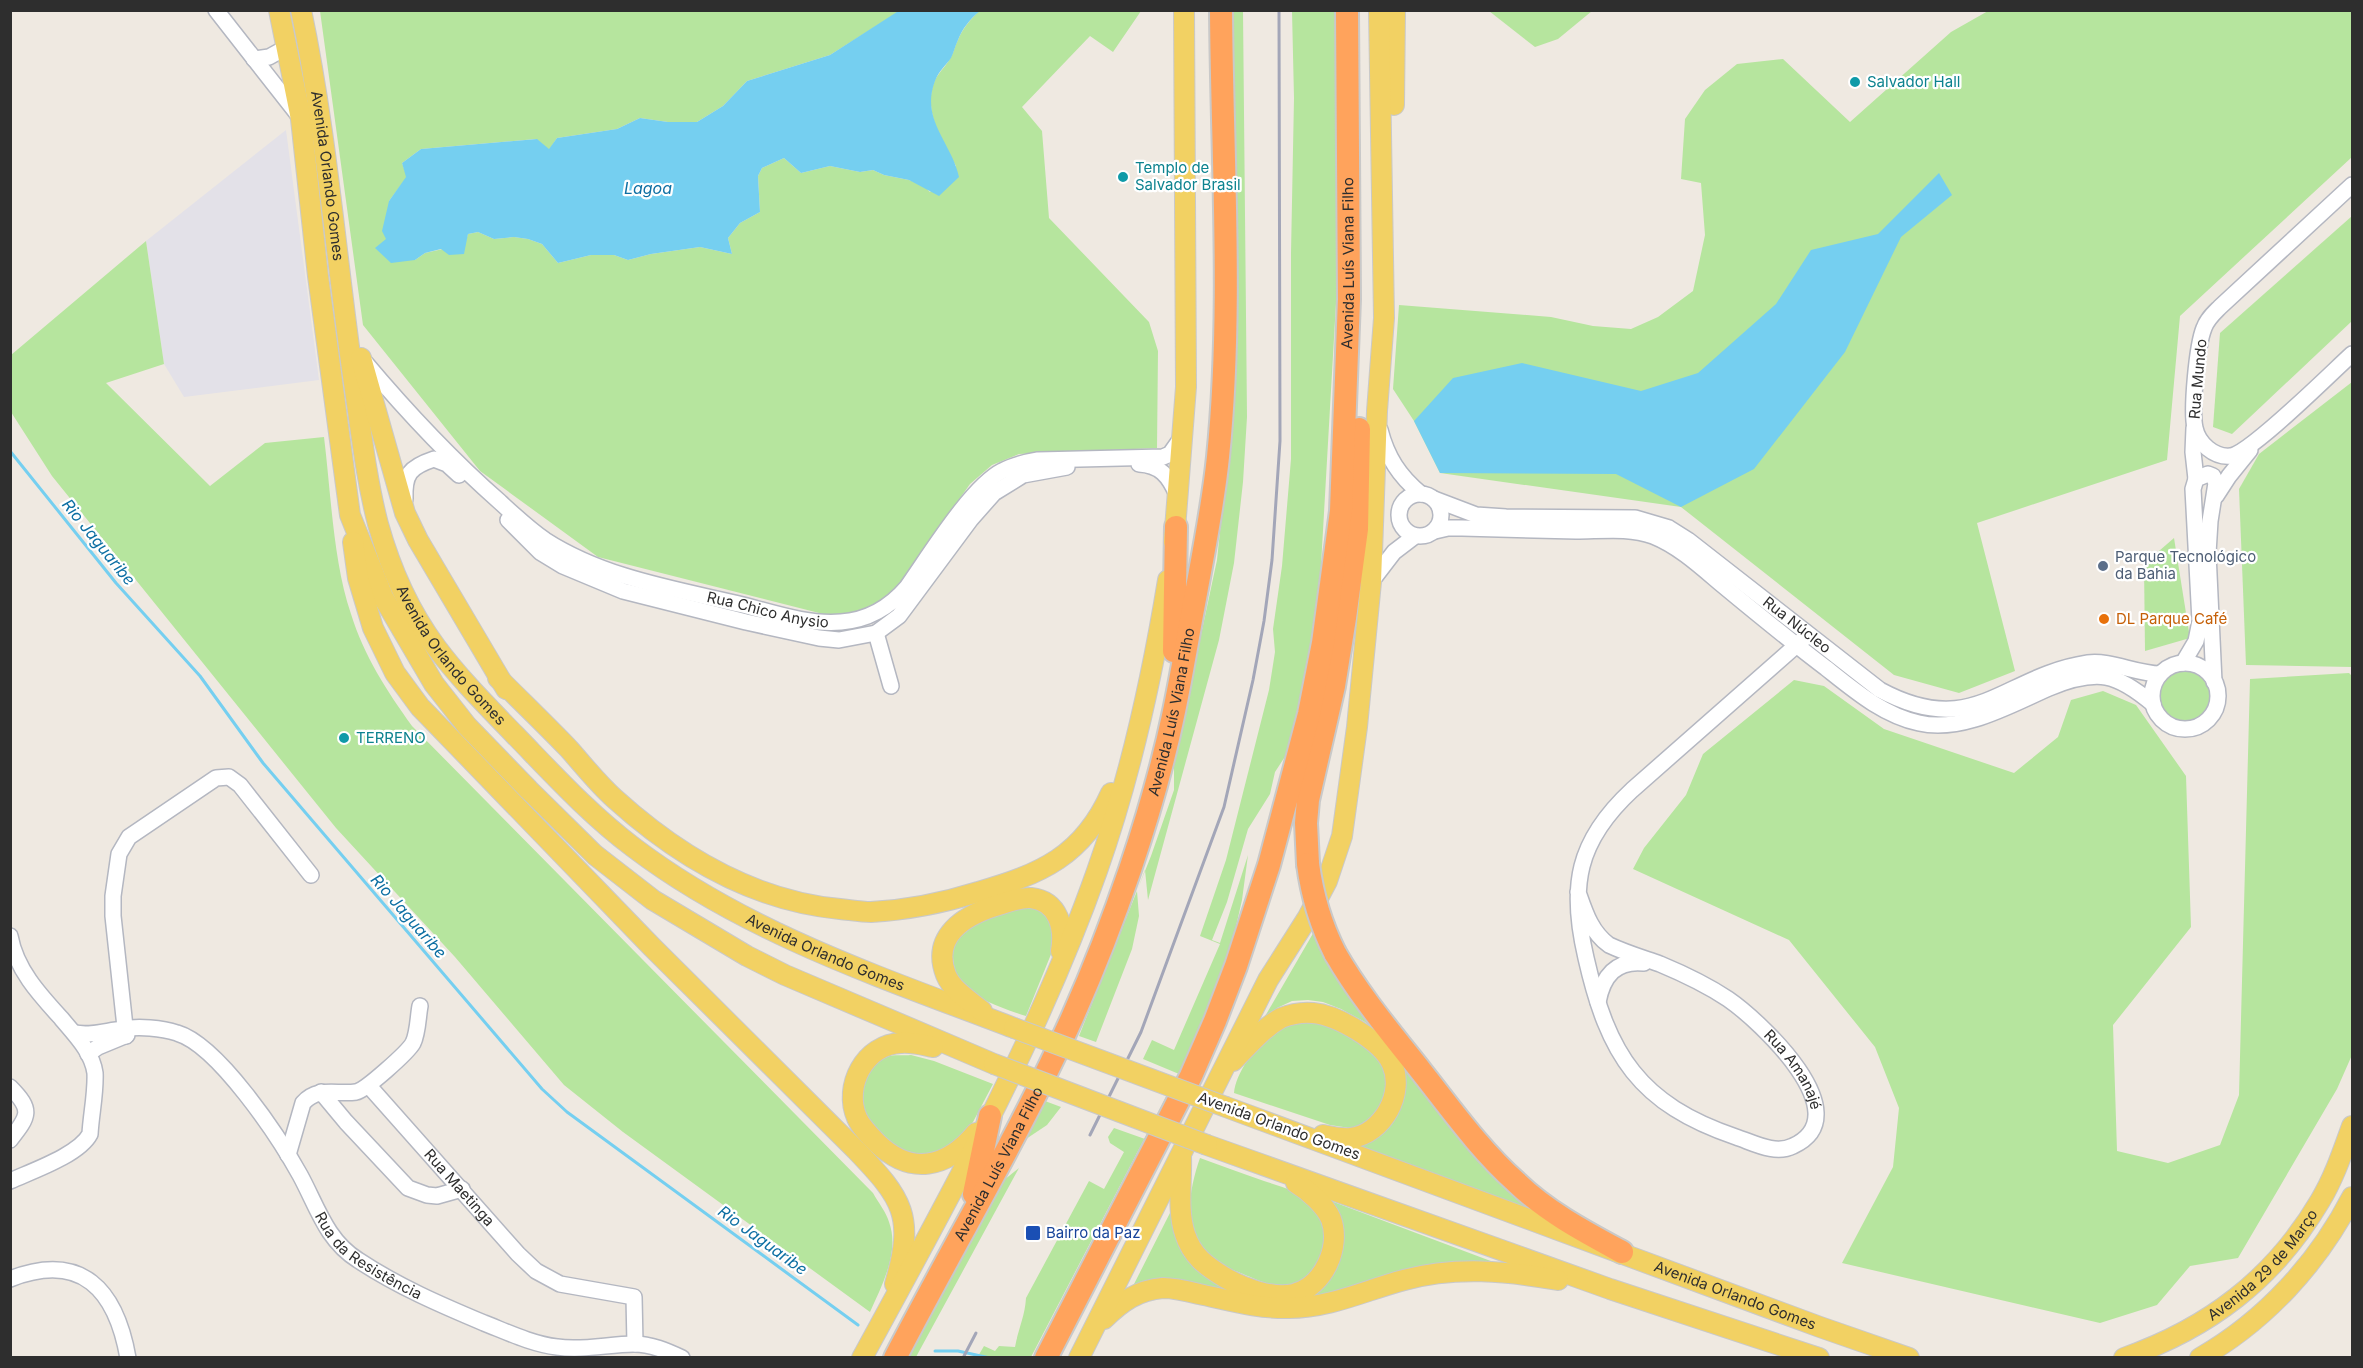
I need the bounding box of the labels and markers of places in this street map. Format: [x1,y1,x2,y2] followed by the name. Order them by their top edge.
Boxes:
[1867,72,1960,91] place label: Salvador Hall
[1848,75,1862,89] marker: Salvador Hall
[1135,158,1241,194] place label: Templo de Salvador Brasil
[1116,170,1130,184] marker: Templo de Salvador Brasil
[2115,547,2256,583] place label: Parque Tecnológico da Bahia
[2096,559,2110,573] marker: Parque Tecnológico da Bahia
[2116,609,2227,628] place label: DL Parque Café
[2097,612,2111,626] marker: DL Parque Café
[356,728,426,747] place label: TERRENO
[337,731,351,745] marker: TERRENO
[1046,1223,1140,1242] place label: Bairro da Paz
[1024,1224,1042,1242] marker: Bairro da Paz

